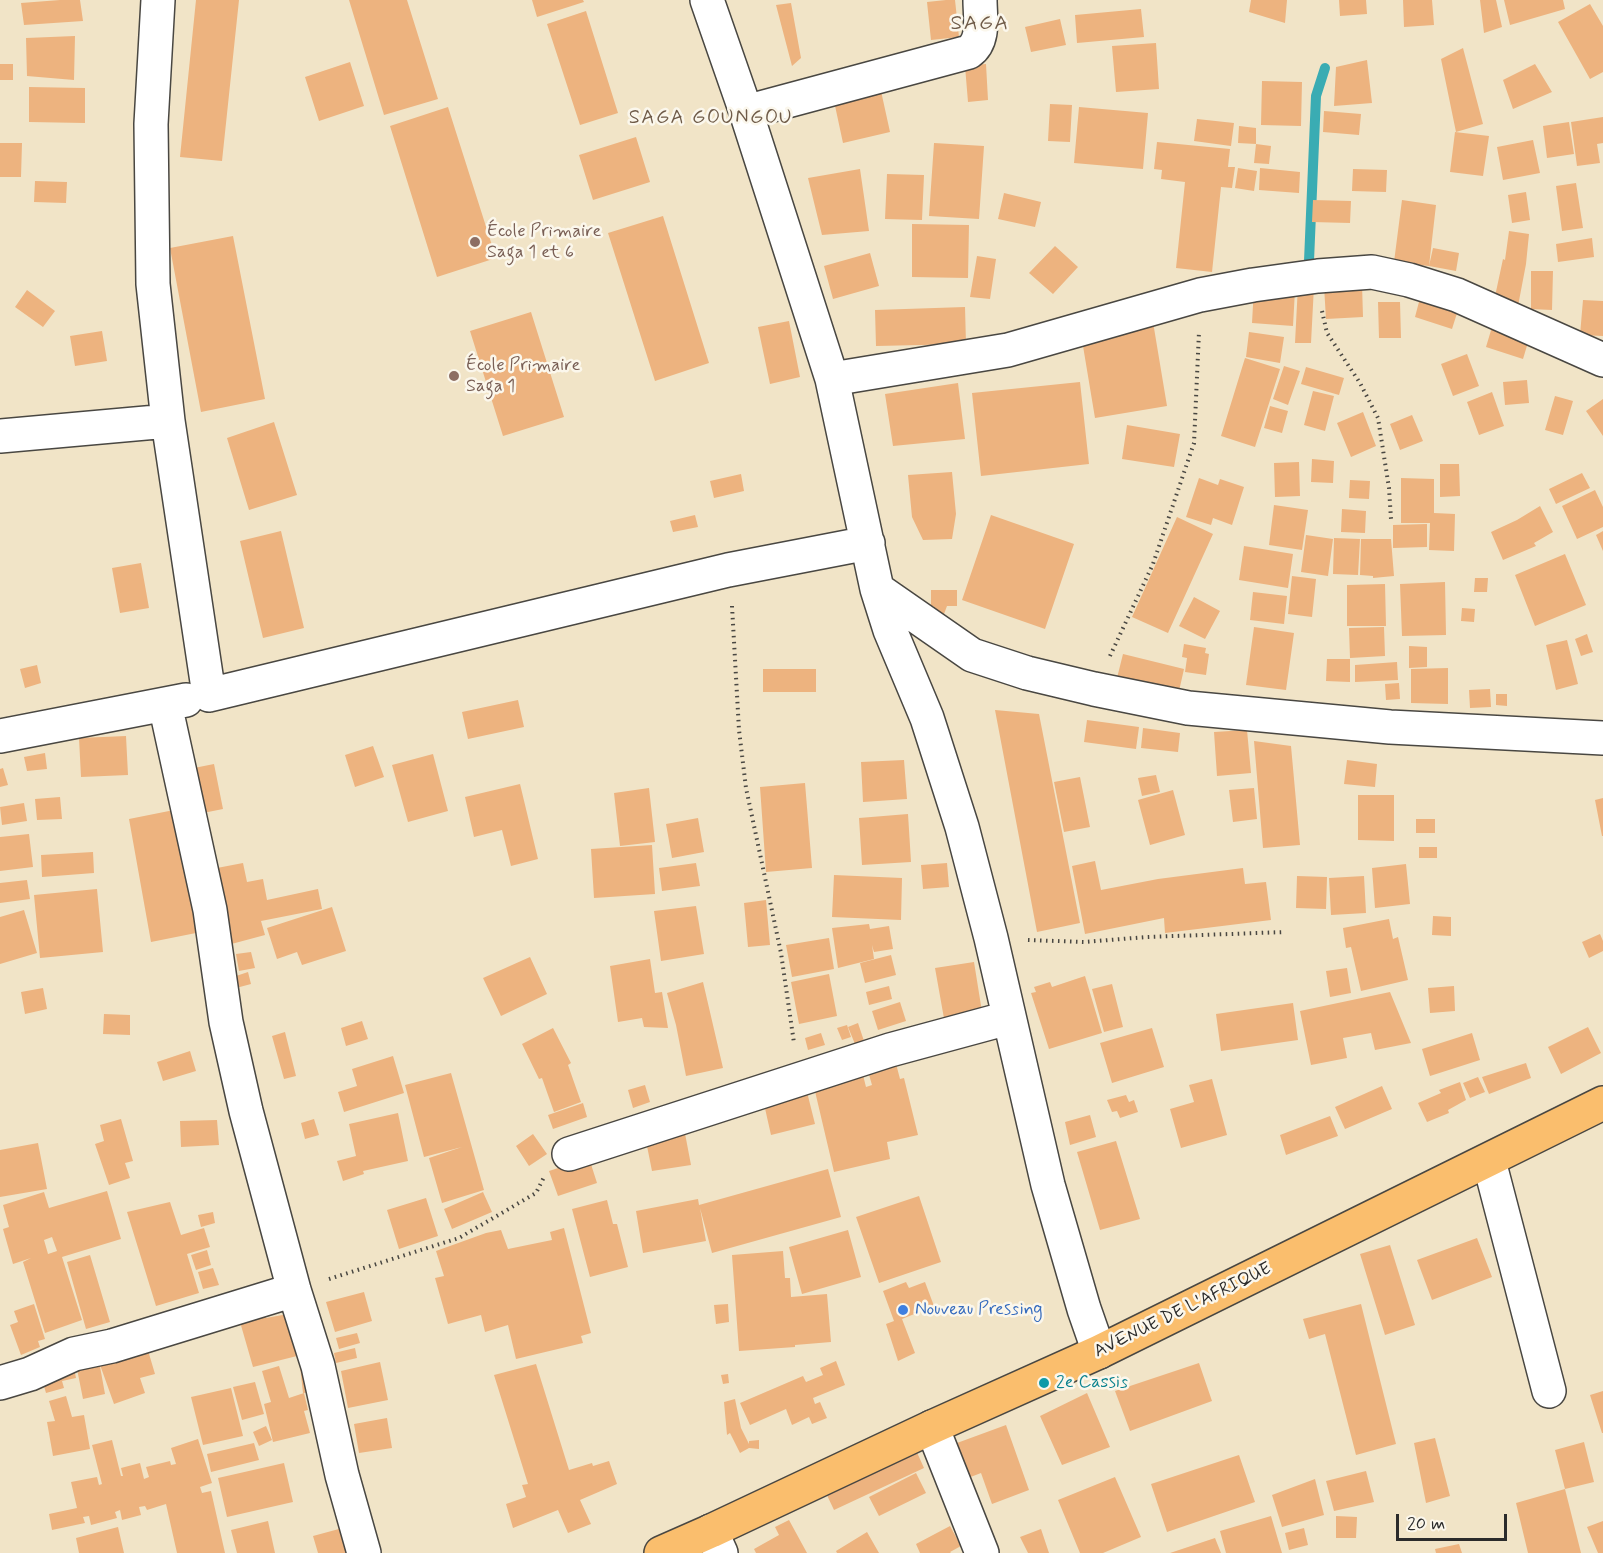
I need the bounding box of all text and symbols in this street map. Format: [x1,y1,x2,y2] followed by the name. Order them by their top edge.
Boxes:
[951,12,1009,38] district label: SAGA
[629,107,793,131] district label: SAGA GOUNGOU
[487,221,601,264] place label: École Primaire Saga 1 et 6
[468,235,482,249] marker: École Primaire Saga 1 et 6
[466,355,580,398] place label: École Primaire Saga 1
[447,369,461,383] marker: École Primaire Saga 1
[1091,1259,1275,1363] street label: AVENUE DE L'AFRIQUE
[915,1299,1043,1321] place label: Nouveau Pressing
[896,1303,910,1317] marker: Nouveau Pressing
[1056,1372,1128,1394] place label: 2e Cassis
[1037,1376,1051,1390] marker: 2e Cassis
[1399,1502,1510,1540] scale bar
[1407,1512,1445,1536] text: 20 m

